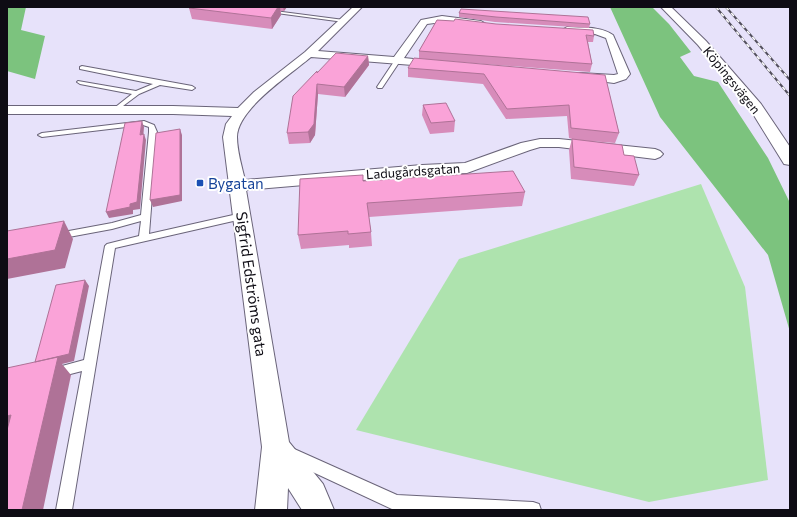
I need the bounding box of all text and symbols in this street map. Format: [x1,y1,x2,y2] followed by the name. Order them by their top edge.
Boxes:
[700,43,764,117] street label: Köpingsvägen
[365,160,461,182] street label: Ladugårdsgatan
[208,174,264,192] place label: Bygatan
[195,178,205,188] marker: Bygatan
[233,210,271,358] street label: Sigfrid Edströms gata

